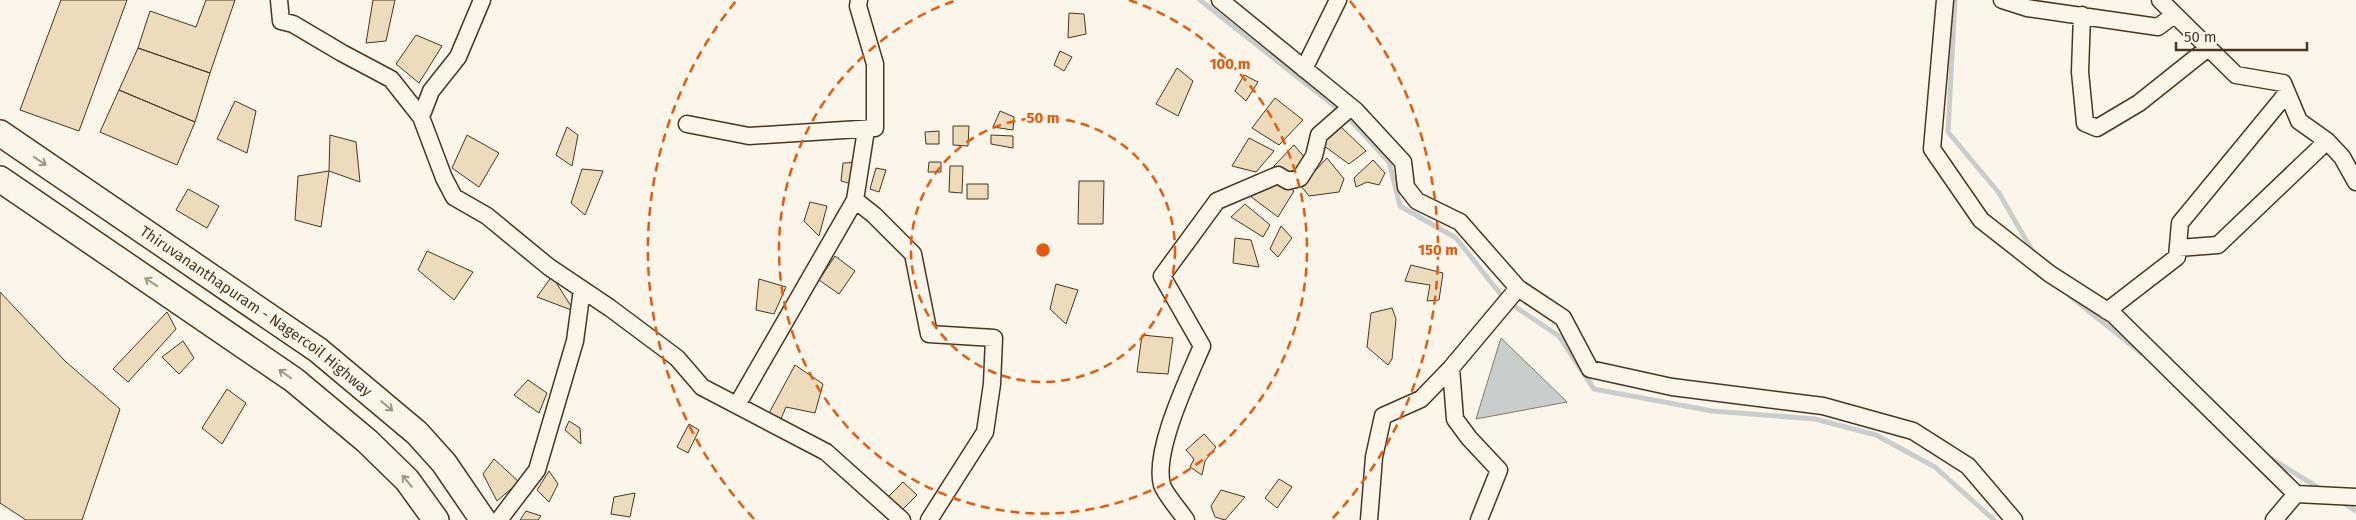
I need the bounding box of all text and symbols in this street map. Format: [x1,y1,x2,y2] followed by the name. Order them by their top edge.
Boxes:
[2176,20,2307,52] scale bar
[2184,28,2217,46] text: 50 m
[1210,55,1250,73] text: 100 m
[1026,109,1060,127] text: 50 m
[33,156,47,166] one-way arrow
[136,222,376,401] street label: Thiruvananthapuram - Nagercoil Highway
[1034,241,1052,259] centre of rings
[1418,241,1458,259] text: 150 m
[145,277,159,287] one-way arrow
[279,369,293,379] one-way arrow
[380,401,393,412] one-way arrow
[401,475,412,488] one-way arrow

